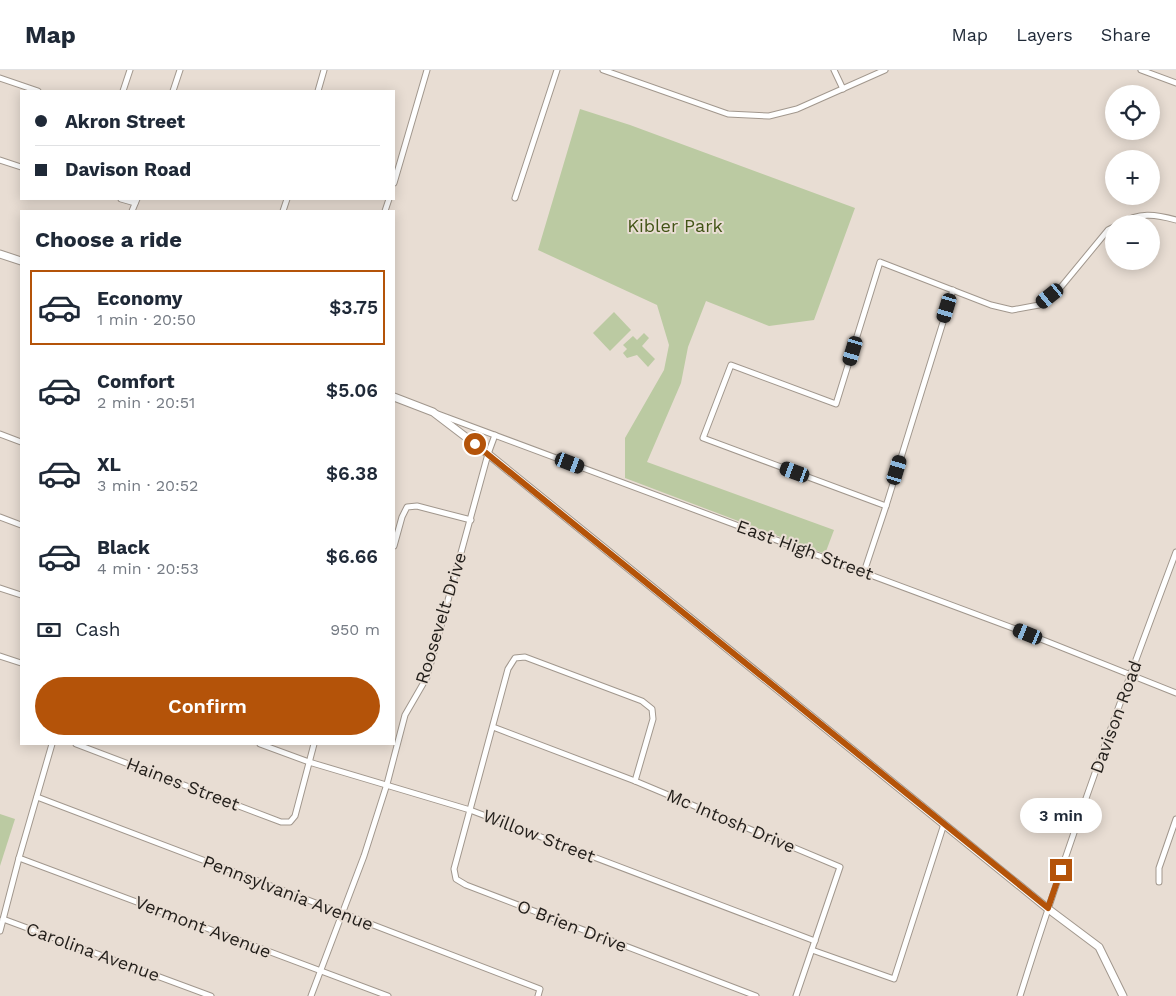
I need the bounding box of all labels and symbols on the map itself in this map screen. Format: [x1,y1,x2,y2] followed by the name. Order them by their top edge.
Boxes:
[627,215,723,236] park label: Kibler Park
[1033,281,1066,311] car
[935,291,958,325] car
[841,334,864,368] car
[464,433,486,455] route start
[553,451,586,475] car
[885,453,908,487] car
[778,460,811,484] car
[734,515,877,584] street label: East High Street
[411,550,470,686] street label: Roosevelt Drive
[1011,621,1044,647] car
[1085,658,1146,776] street label: Davison Road
[124,752,243,815] street label: Haines Street
[664,784,799,857] street label: Mc Intosh Drive
[1020,798,1102,832] callout: 3 min
[480,804,599,867] street label: Willow Street
[200,850,376,935] street label: Pennsylvania Avenue
[1050,859,1072,881] route end
[132,891,274,962] street label: Vermont Avenue
[514,895,630,956] street label: O Brien Drive
[23,918,163,985] street label: Carolina Avenue

